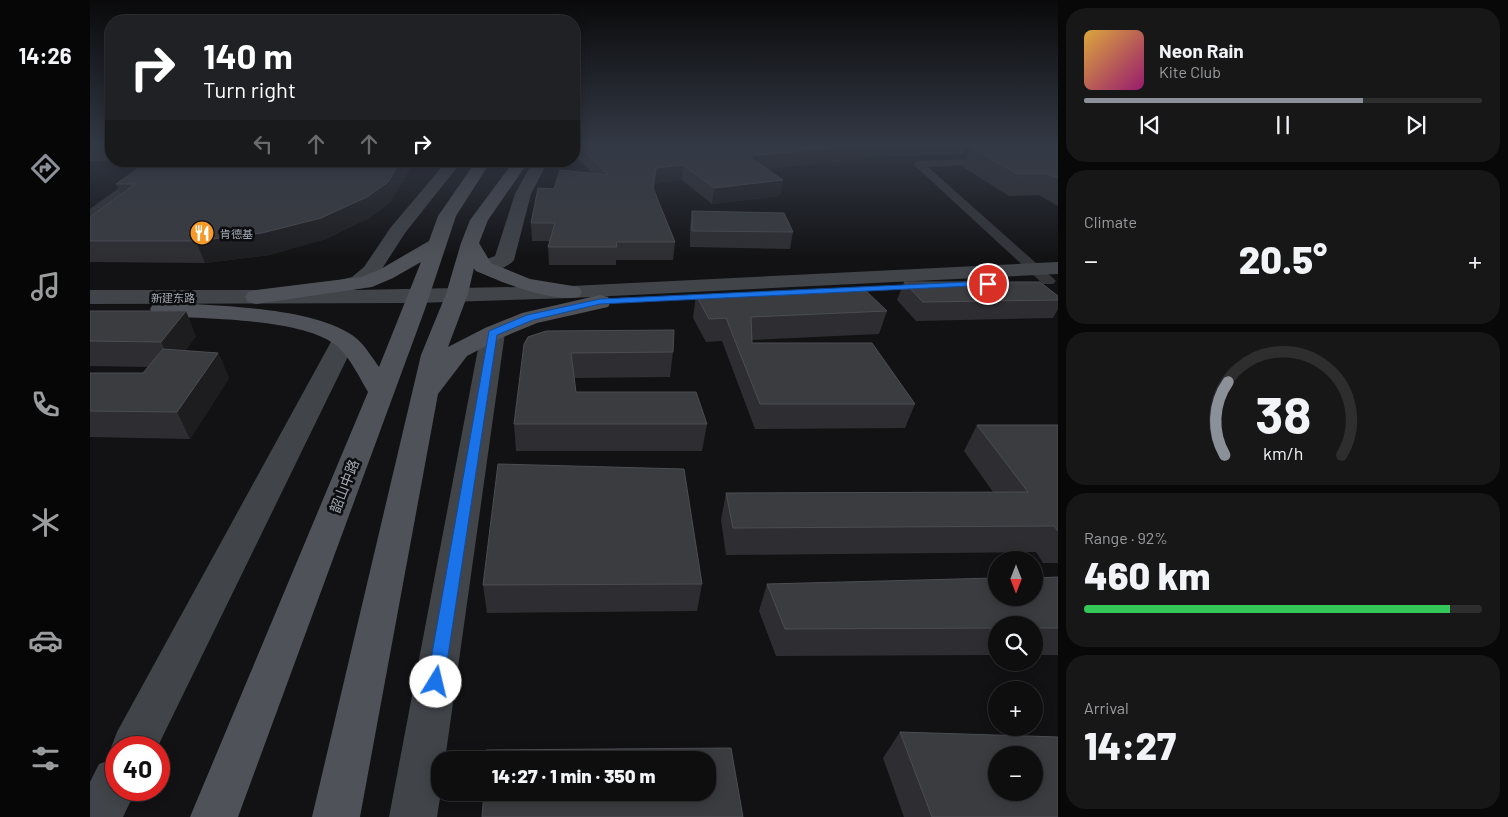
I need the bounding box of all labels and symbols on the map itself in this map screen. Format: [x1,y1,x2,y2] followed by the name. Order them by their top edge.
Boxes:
[189,220,215,246] restaurant icon: 肯德基
[220,227,253,240] place label: 肯德基
[967,263,1009,305] pin
[151,291,195,304] street label: 新建东路
[326,457,362,515] street label: 韶山中路
[988,551,1042,606] north arrow
[409,655,461,707] position arrow
[105,736,170,801] speed limit sign: 40

